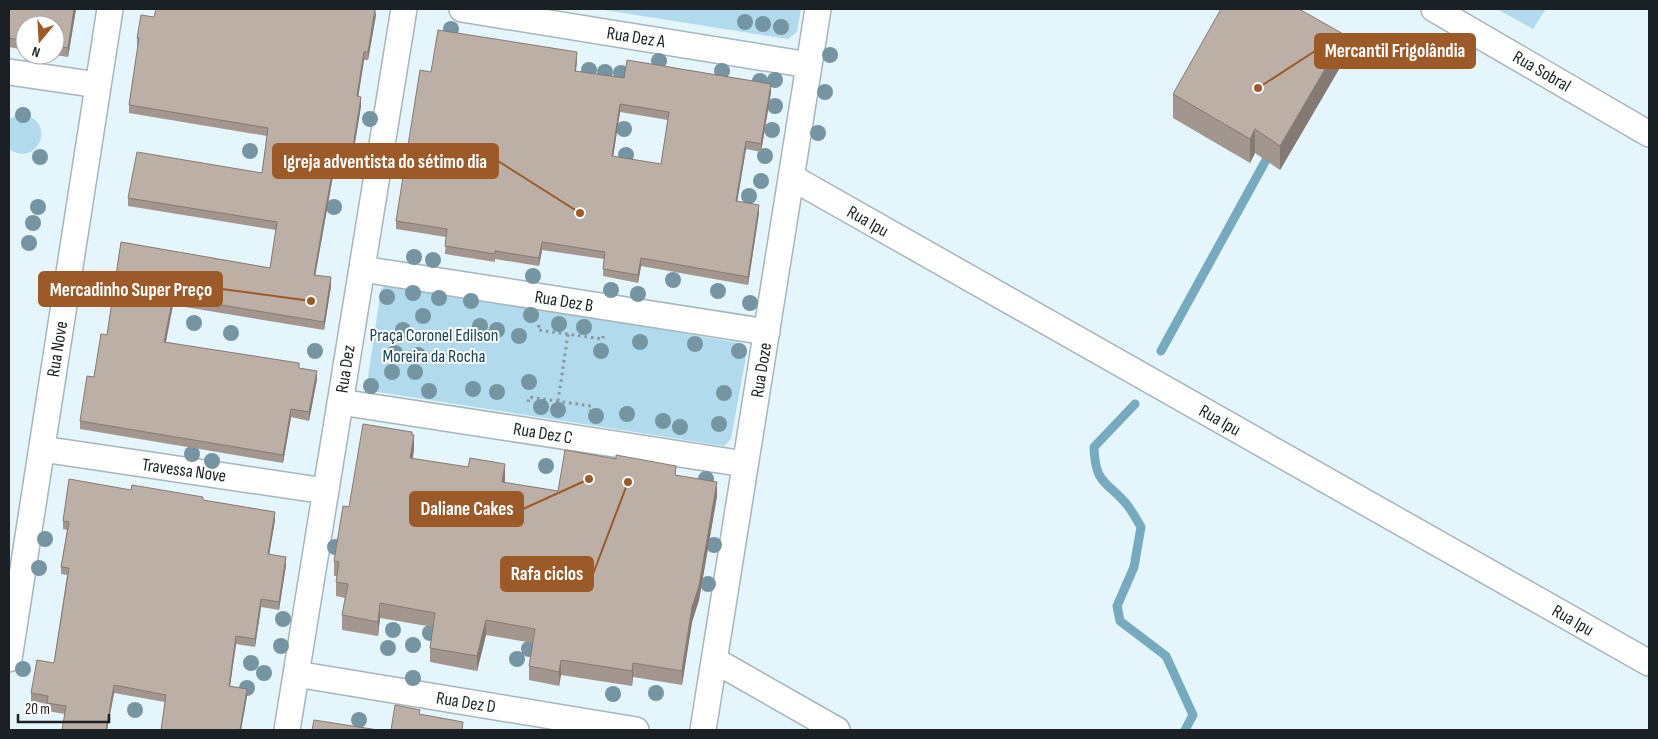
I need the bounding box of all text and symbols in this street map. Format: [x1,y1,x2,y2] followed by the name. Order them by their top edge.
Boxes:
[15,15,65,65] north arrow
[605,23,667,53] street label: Rua Dez A
[1315,34,1475,68] callout: Mercantil Frigolândia
[1325,40,1465,63] text: Mercantil Frigolândia
[30,43,42,61] text: N
[1509,46,1574,96] street label: Rua Sobral
[273,144,498,178] callout: Igreja adventista do sétimo dia
[283,151,487,174] text: Igreja adventista do sétimo dia
[843,201,892,242] street label: Rua Ipu
[39,272,222,306] callout: Mercadinho Super Preço
[50,279,212,302] text: Mercadinho Super Preço
[533,287,595,316] street label: Rua Dez B
[43,320,72,378] street label: Rua Nove
[370,325,498,367] park label: Praça Coronel Edilson Moreira da Rocha
[747,341,776,399] street label: Rua Doze
[331,343,360,395] street label: Rua Dez
[1195,400,1244,441] street label: Rua Ipu
[512,418,574,449] street label: Rua Dez C
[141,454,227,487] street label: Travessa Nove
[410,492,523,526] callout: Daliane Cakes
[420,498,514,521] text: Daliane Cakes
[501,557,593,591] callout: Rafa ciclos
[511,563,583,586] text: Rafa ciclos
[1548,600,1597,641] street label: Rua Ipu
[435,687,497,718] street label: Rua Dez D
[18,692,109,724] scale bar
[25,700,50,719] text: 20 m

